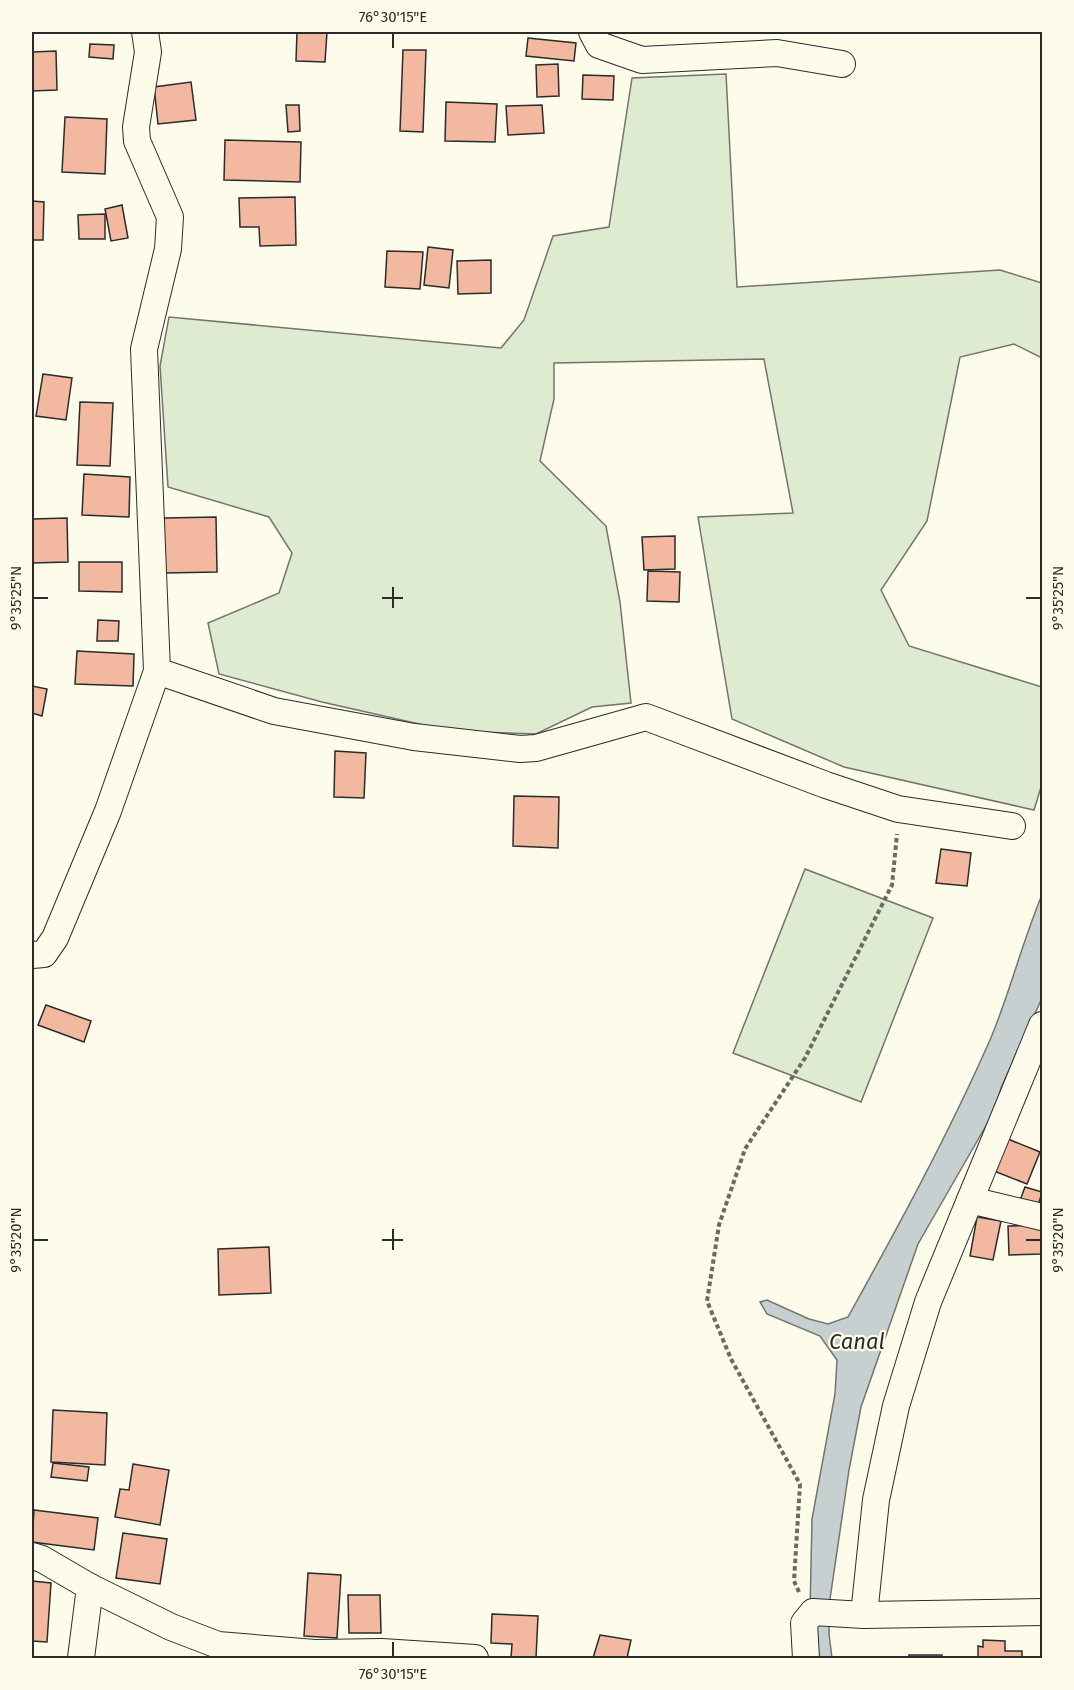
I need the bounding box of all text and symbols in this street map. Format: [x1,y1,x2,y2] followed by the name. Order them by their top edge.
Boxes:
[359,8,427,26] text: 76°30'15"E
[7,566,25,630] text: 9°35'25"N
[1049,566,1067,630] text: 9°35'25"N
[7,1207,25,1273] text: 9°35'20"N
[1049,1207,1067,1273] text: 9°35'20"N
[829,1328,885,1355] water label: Canal
[359,1665,427,1683] text: 76°30'15"E

